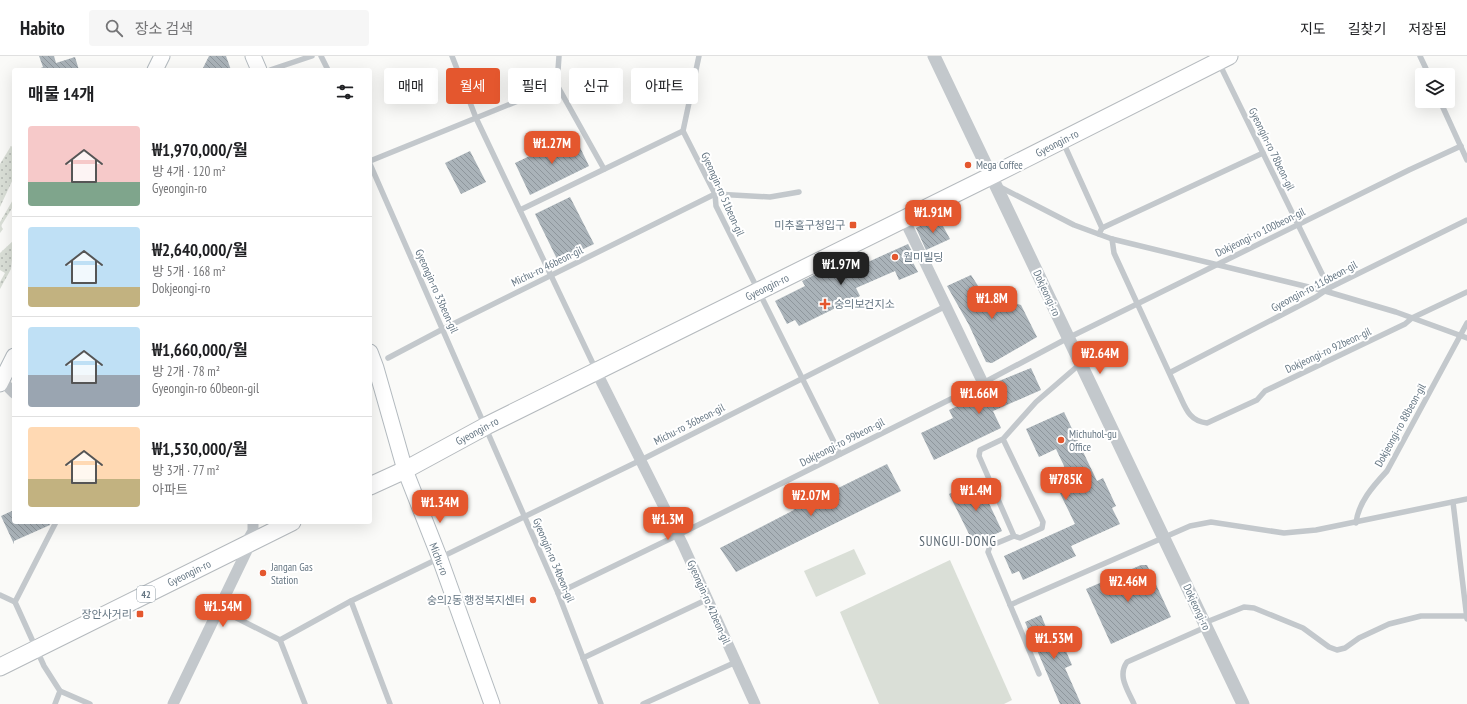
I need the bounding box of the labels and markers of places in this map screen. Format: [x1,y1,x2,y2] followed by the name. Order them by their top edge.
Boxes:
[519,131,585,165] pin: ₩1.27M
[976,158,1023,172] place label: Mega Coffee
[963,160,973,170] marker: Mega Coffee
[900,200,966,234] pin: ₩1.91M
[774,218,845,232] place label: 미추홀구청입구
[848,220,858,230] marker: 미추홀구청입구
[903,250,943,264] place label: 월미빌딩
[808,252,874,286] pin: ₩1.97M
[890,252,900,262] marker: 월미빌딩
[964,286,1020,320] pin: ₩1.8M
[834,297,895,311] place label: 숭의보건지소
[819,298,831,310] marker: 숭의보건지소
[1067,341,1133,375] pin: ₩2.64M
[946,381,1012,415] pin: ₩1.66M
[1069,427,1117,454] place label: Michuhol-gu Office
[1056,435,1066,445] marker: Michuhol-gu Office
[1038,467,1094,501] pin: ₩785K
[948,478,1004,512] pin: ₩1.4M
[778,483,844,517] pin: ₩2.07M
[407,490,473,524] pin: ₩1.34M
[640,507,696,541] pin: ₩1.3M
[270,560,313,587] place label: Jangan Gas Station
[258,568,268,578] marker: Jangan Gas Station
[1095,569,1161,603] pin: ₩2.46M
[427,593,525,607] place label: 숭의2동 행정복지센터
[190,594,256,628] pin: ₩1.54M
[528,595,538,605] marker: 숭의2동 행정복지센터
[81,607,132,621] place label: 장안사거리
[135,609,145,619] marker: 장안사거리
[1021,626,1087,660] pin: ₩1.53M

